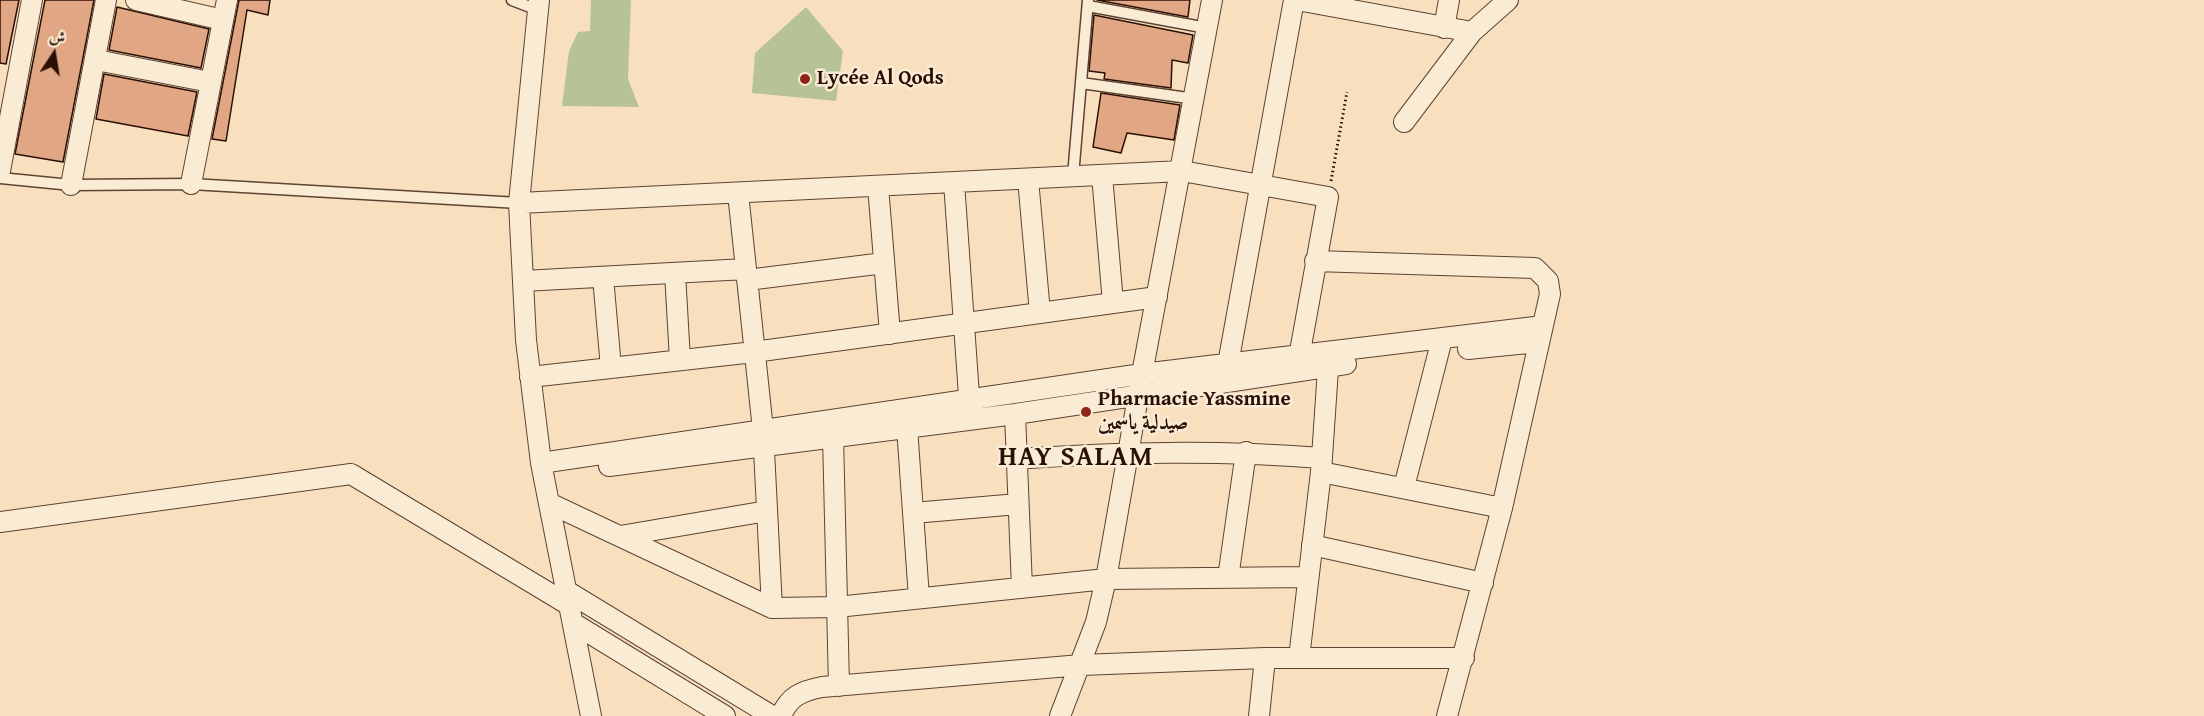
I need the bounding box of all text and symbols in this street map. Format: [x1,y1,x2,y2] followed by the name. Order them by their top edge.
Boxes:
[47,23,68,50] text: ش
[24,24,84,84] north arrow
[817,66,944,92] place label: Lycée Al Qods
[798,72,812,86] marker: Lycée Al Qods
[1098,387,1291,437] place label: Pharmacie Yassmine صيدلية ياسمين
[1079,405,1093,419] marker: Pharmacie Yassmine صيدلية ياسمين
[998,442,1154,474] district label: HAY SALAM

